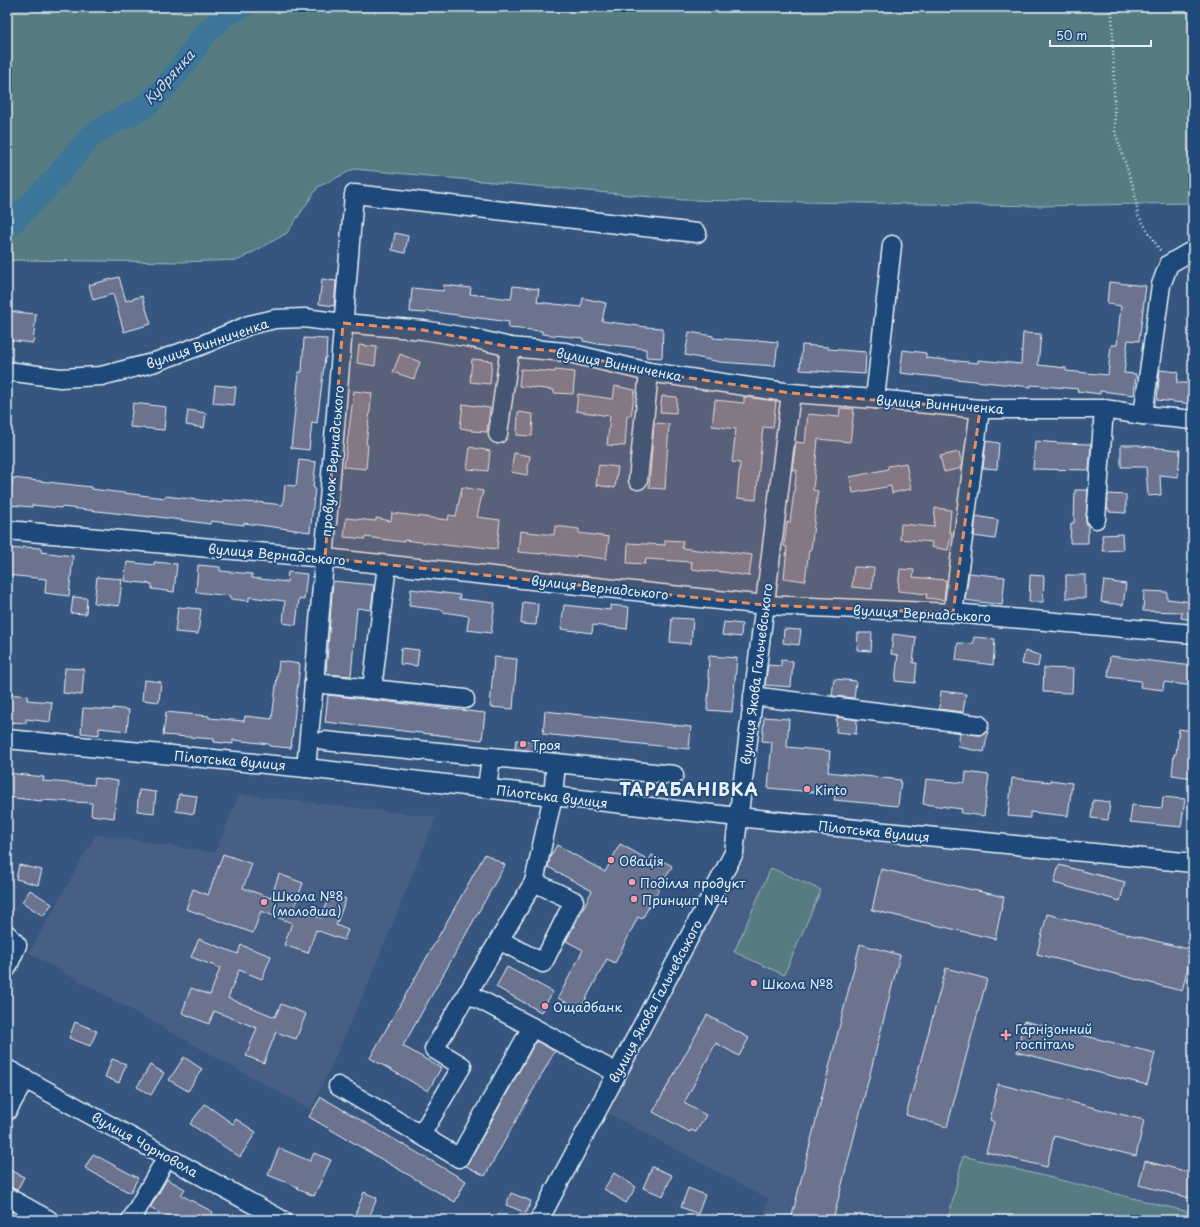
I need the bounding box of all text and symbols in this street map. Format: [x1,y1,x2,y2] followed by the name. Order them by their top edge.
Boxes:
[1050,22,1151,48] scale bar
[1056,26,1087,44] text: 50 m
[139,44,200,109] water label: Кудрянка
[143,313,271,373] street label: вулиця Винниченка
[554,342,685,386] street label: вулиця Винниченка
[316,385,348,537] street label: провулок Вернадського
[875,390,1005,418] street label: вулиця Винниченка
[207,539,347,569] street label: вулиця Вернадського
[530,570,670,604] street label: вулиця Вернадського
[735,582,777,766] street label: вулиця Якова Гальчевського
[853,600,991,626] street label: вулиця Вернадського
[531,735,561,754] place label: Троя
[518,739,528,749] marker: Троя
[173,746,287,774] street label: Пілотська вулиця
[619,776,759,802] district label: ТАРАБАНІВКА
[495,780,609,812] street label: Пілотська вулиця
[815,780,847,799] place label: Kinto
[802,784,812,794] marker: Kinto
[817,816,931,846] street label: Пілотська вулиця
[619,851,664,870] place label: Овація
[606,855,616,865] marker: Овація
[640,873,746,892] place label: Поділля продукт
[627,877,637,887] marker: Поділля продукт
[272,886,344,920] place label: Школа №8 (молодша)
[642,890,728,909] place label: Принцип №4
[629,894,639,904] marker: Принцип №4
[259,897,269,907] marker: Школа №8 (молодша)
[604,916,706,1086] street label: вулиця Якова Гальчевського
[762,974,834,993] place label: Школа №8
[749,978,759,988] marker: Школа №8
[553,997,622,1016] place label: Ощадбанк
[540,1001,550,1011] marker: Ощадбанк
[1015,1019,1092,1053] place label: Гарнізонний госпіталь
[1000,1029,1012,1041] marker: Гарнізонний госпіталь
[89,1107,202,1182] street label: вулиця Чорновола

